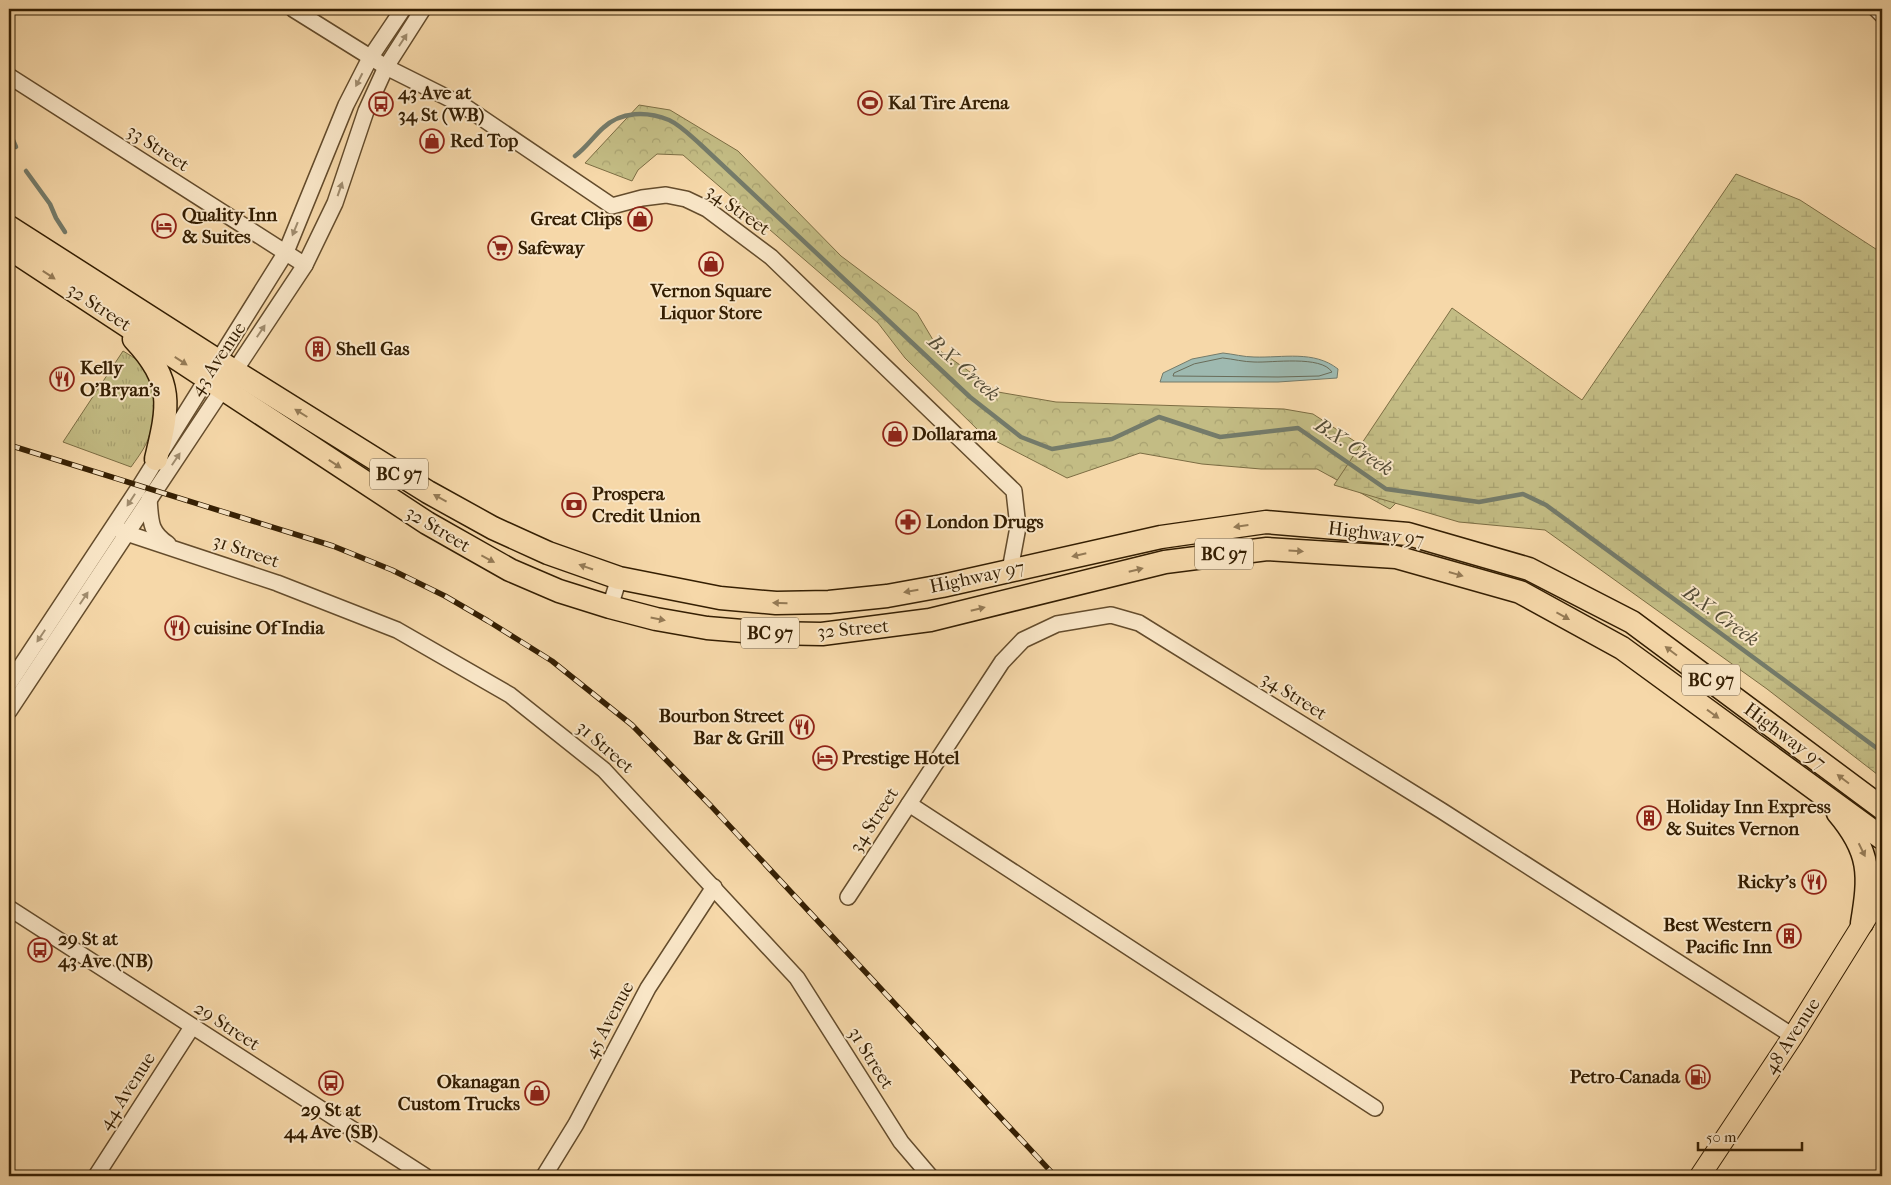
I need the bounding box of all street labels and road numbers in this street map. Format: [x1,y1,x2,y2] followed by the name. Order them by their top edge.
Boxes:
[123,120,193,176] street label: 33 Street
[702,180,774,240] street label: 34 Street
[63,278,135,336] street label: 32 Street
[185,318,251,400] street label: 43 Avenue
[370,458,428,489] road number: BC 97
[402,501,475,557] street label: 32 Street
[1327,517,1425,551] street label: Highway 97
[210,529,282,573] street label: 31 Street
[1195,538,1253,570] road number: BC 97
[927,556,1027,598] street label: Highway 97
[816,615,890,643] street label: 32 Street
[741,618,799,648] road number: BC 97
[1682,664,1740,696] road number: BC 97
[1257,667,1331,725] street label: 34 Street
[1740,698,1830,774] street label: Highway 97
[572,716,638,778] street label: 31 Street
[845,783,903,857] street label: 34 Street
[579,978,639,1062] street label: 45 Avenue
[1759,994,1825,1078] street label: 48 Avenue
[190,997,264,1055] street label: 29 Street
[843,1023,899,1093] street label: 31 Street
[94,1048,160,1134] street label: 44 Avenue

